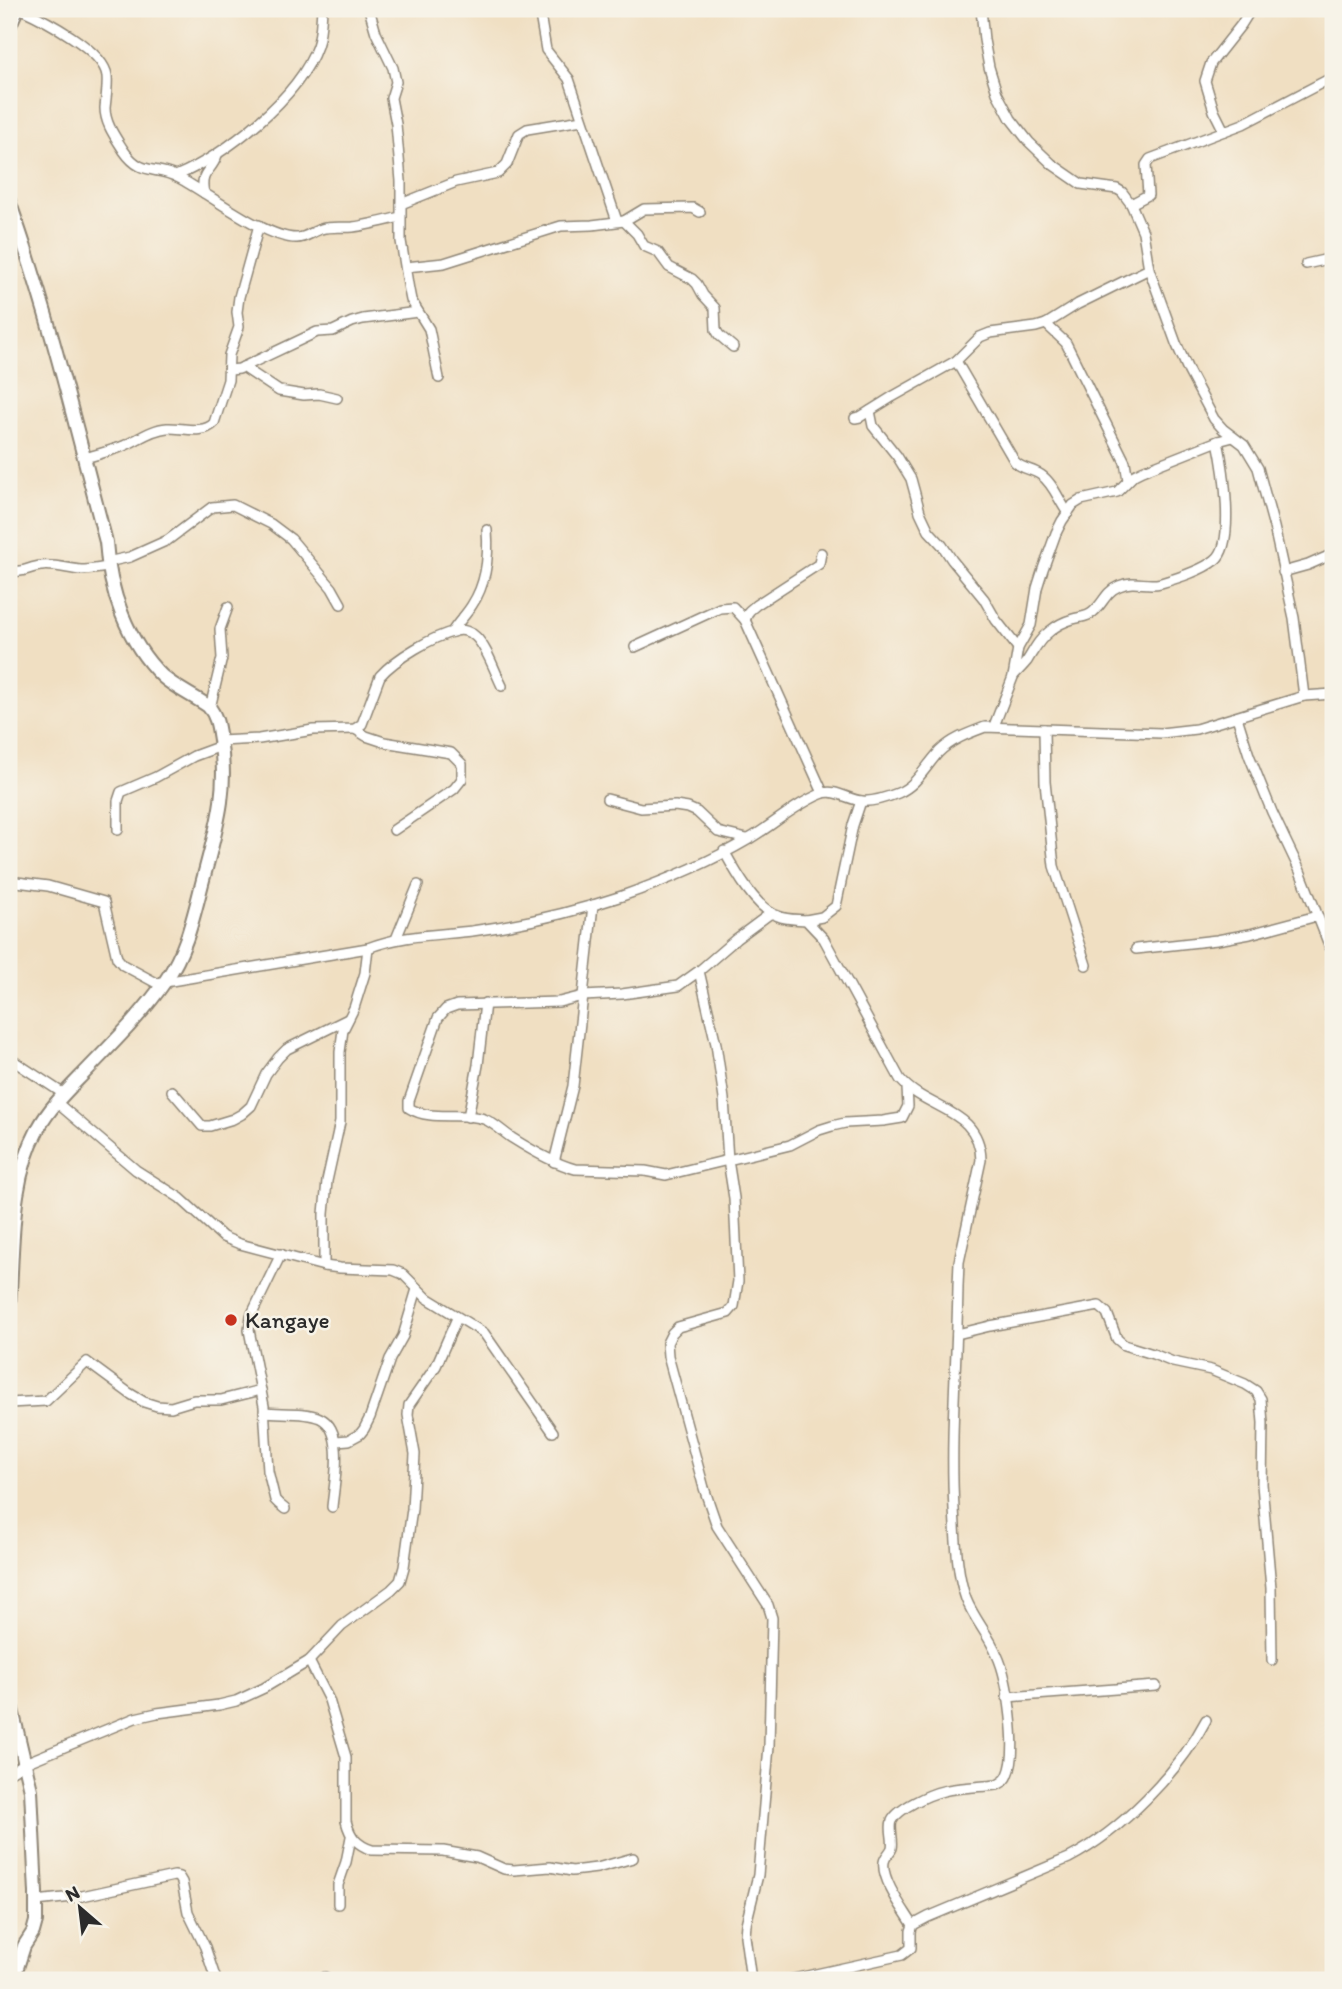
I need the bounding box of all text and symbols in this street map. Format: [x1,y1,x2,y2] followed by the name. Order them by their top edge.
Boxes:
[245,1306,330,1334] place label: Kangaye
[223,1312,239,1328] marker: Kangaye
[46,1874,116,1944] north arrow
[61,1880,83,1907] text: N

